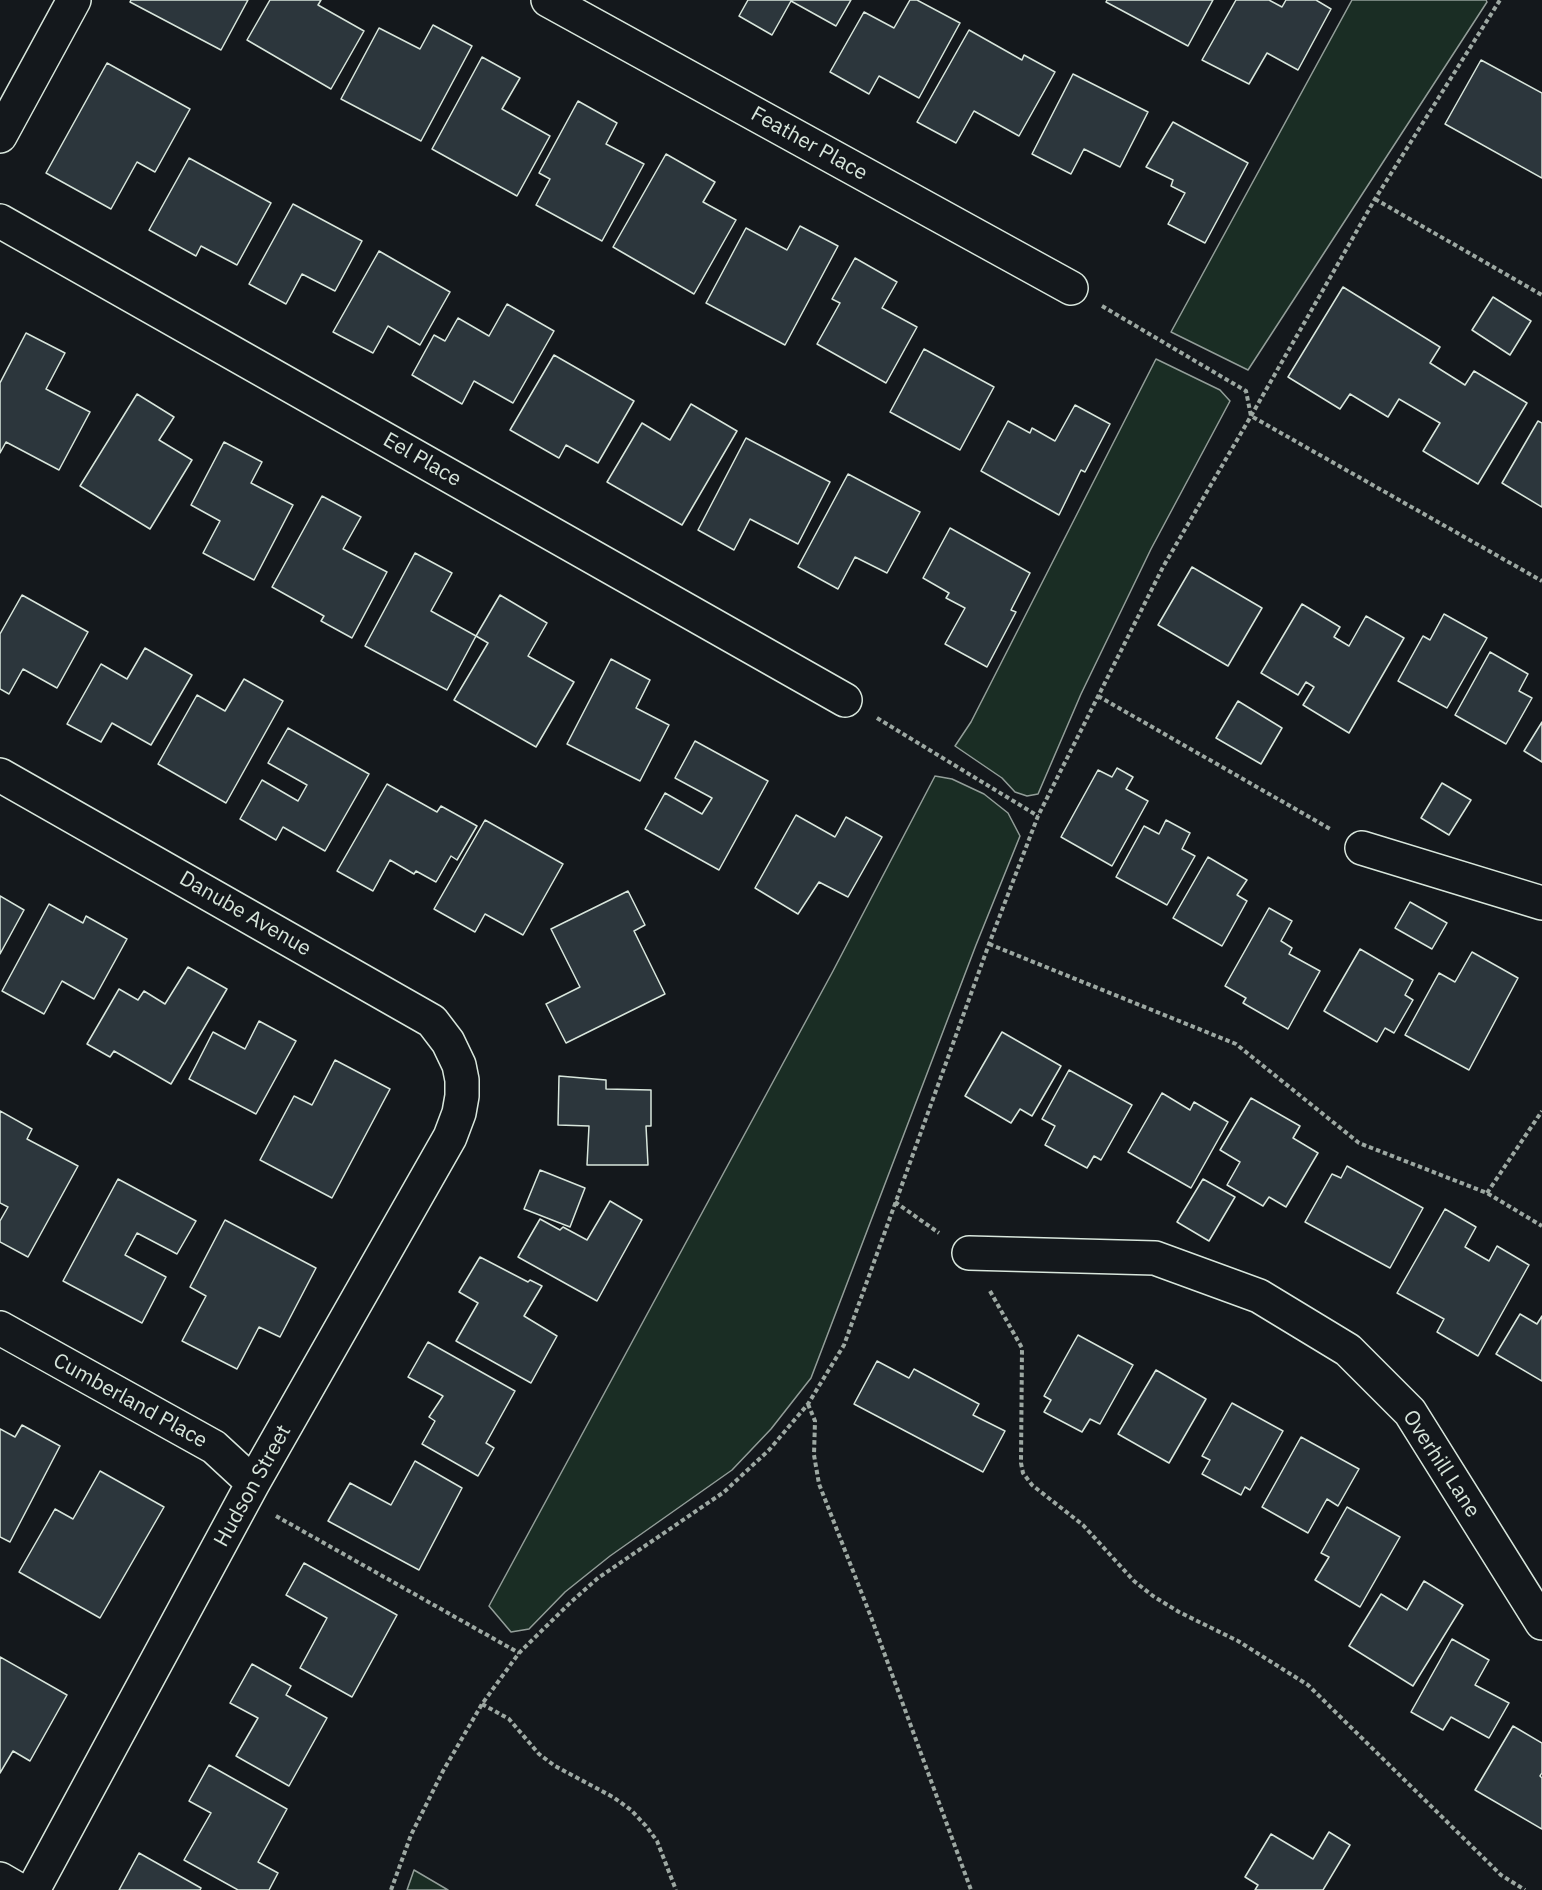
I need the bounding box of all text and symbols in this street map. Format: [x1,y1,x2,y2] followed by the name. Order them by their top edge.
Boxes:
[746,102,872,186] street label: Feather Place
[379,428,465,492] street label: Eel Place
[175,866,315,962] street label: Danube Avenue
[49,1348,211,1454] street label: Cumberland Place
[1397,1406,1485,1522] street label: Overhill Lane
[209,1421,297,1551] street label: Hudson Street

